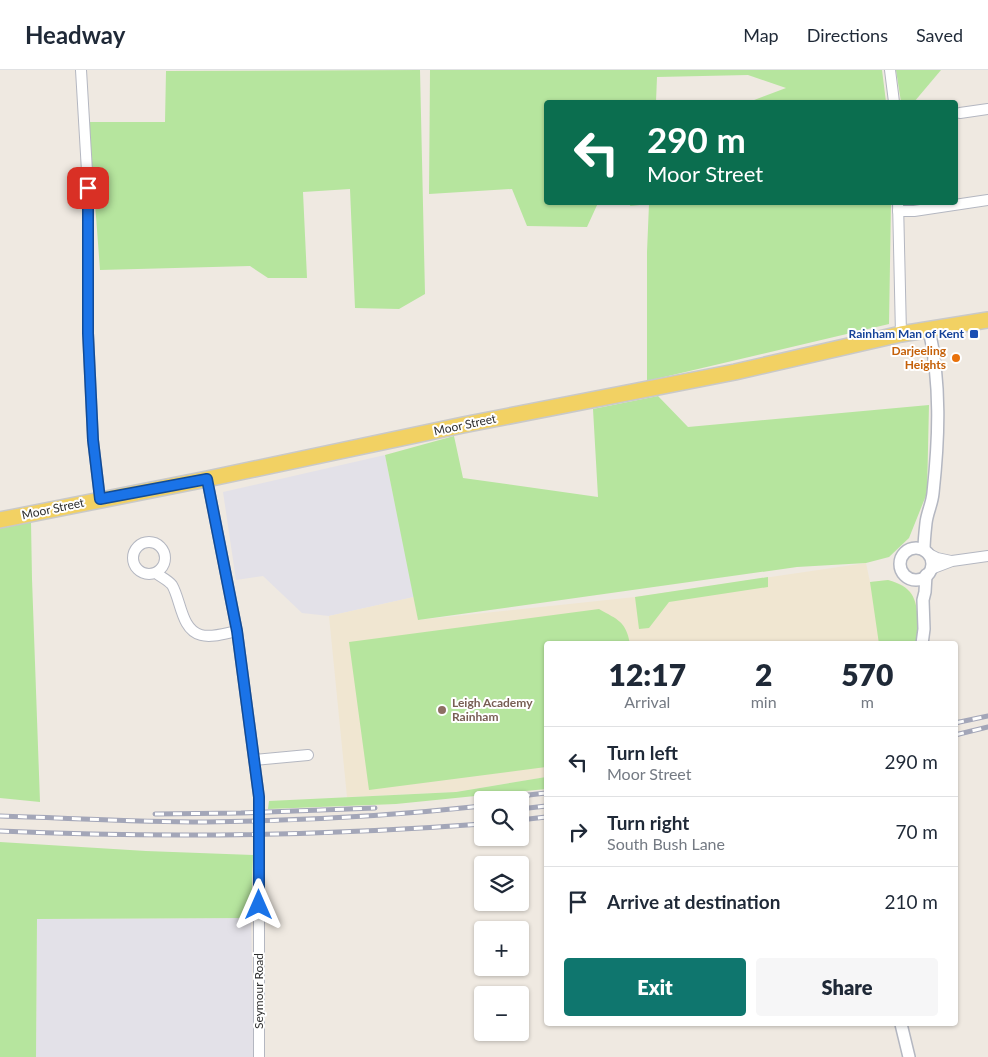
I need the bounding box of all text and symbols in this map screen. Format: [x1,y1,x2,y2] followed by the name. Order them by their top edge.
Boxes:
[25,20,125,49] text: Headway
[743,24,779,46] text: Map
[807,24,888,46] text: Directions
[916,24,963,46] text: Saved
[647,118,746,160] text: 290 m
[564,120,629,185] icon: left
[647,160,763,187] text: Moor Street
[67,167,109,209] pin
[74,174,102,202] icon: arrive
[849,326,965,341] place label: Rainham Man of Kent
[968,328,980,340] marker: Rainham Man of Kent
[891,343,947,372] place label: Darjeeling Heights
[950,352,962,364] marker: Darjeeling Heights
[432,410,498,438] street label: Moor Street
[20,494,86,522] street label: Moor Street
[609,656,686,692] text: 12:17
[755,656,772,692] text: 2
[841,656,893,692] text: 570
[624,692,670,711] text: Arrival
[751,692,777,711] text: min
[861,692,874,711] text: m
[452,695,533,724] place label: Leigh Academy Rainham
[436,704,448,716] marker: Leigh Academy Rainham
[607,741,678,764] text: Turn left
[564,748,592,776] icon: left
[884,750,938,773] text: 290 m
[607,764,691,783] text: Moor Street
[474,791,529,1041] map controls
[474,791,529,846] button: search
[607,811,689,834] text: Turn right
[564,818,592,846] icon: right
[895,820,938,843] text: 70 m
[607,834,725,853] text: South Bush Lane
[474,856,529,911] button: layers
[232,878,284,930] position arrow
[564,888,592,916] icon: arrive
[607,890,780,913] text: Arrive at destination
[884,890,938,913] text: 210 m
[474,921,529,976] button: +
[251,953,266,1029] street label: Seymour Road
[564,958,746,1016] button: Exit
[756,958,938,1016] button: Share
[474,986,529,1041] button: −

